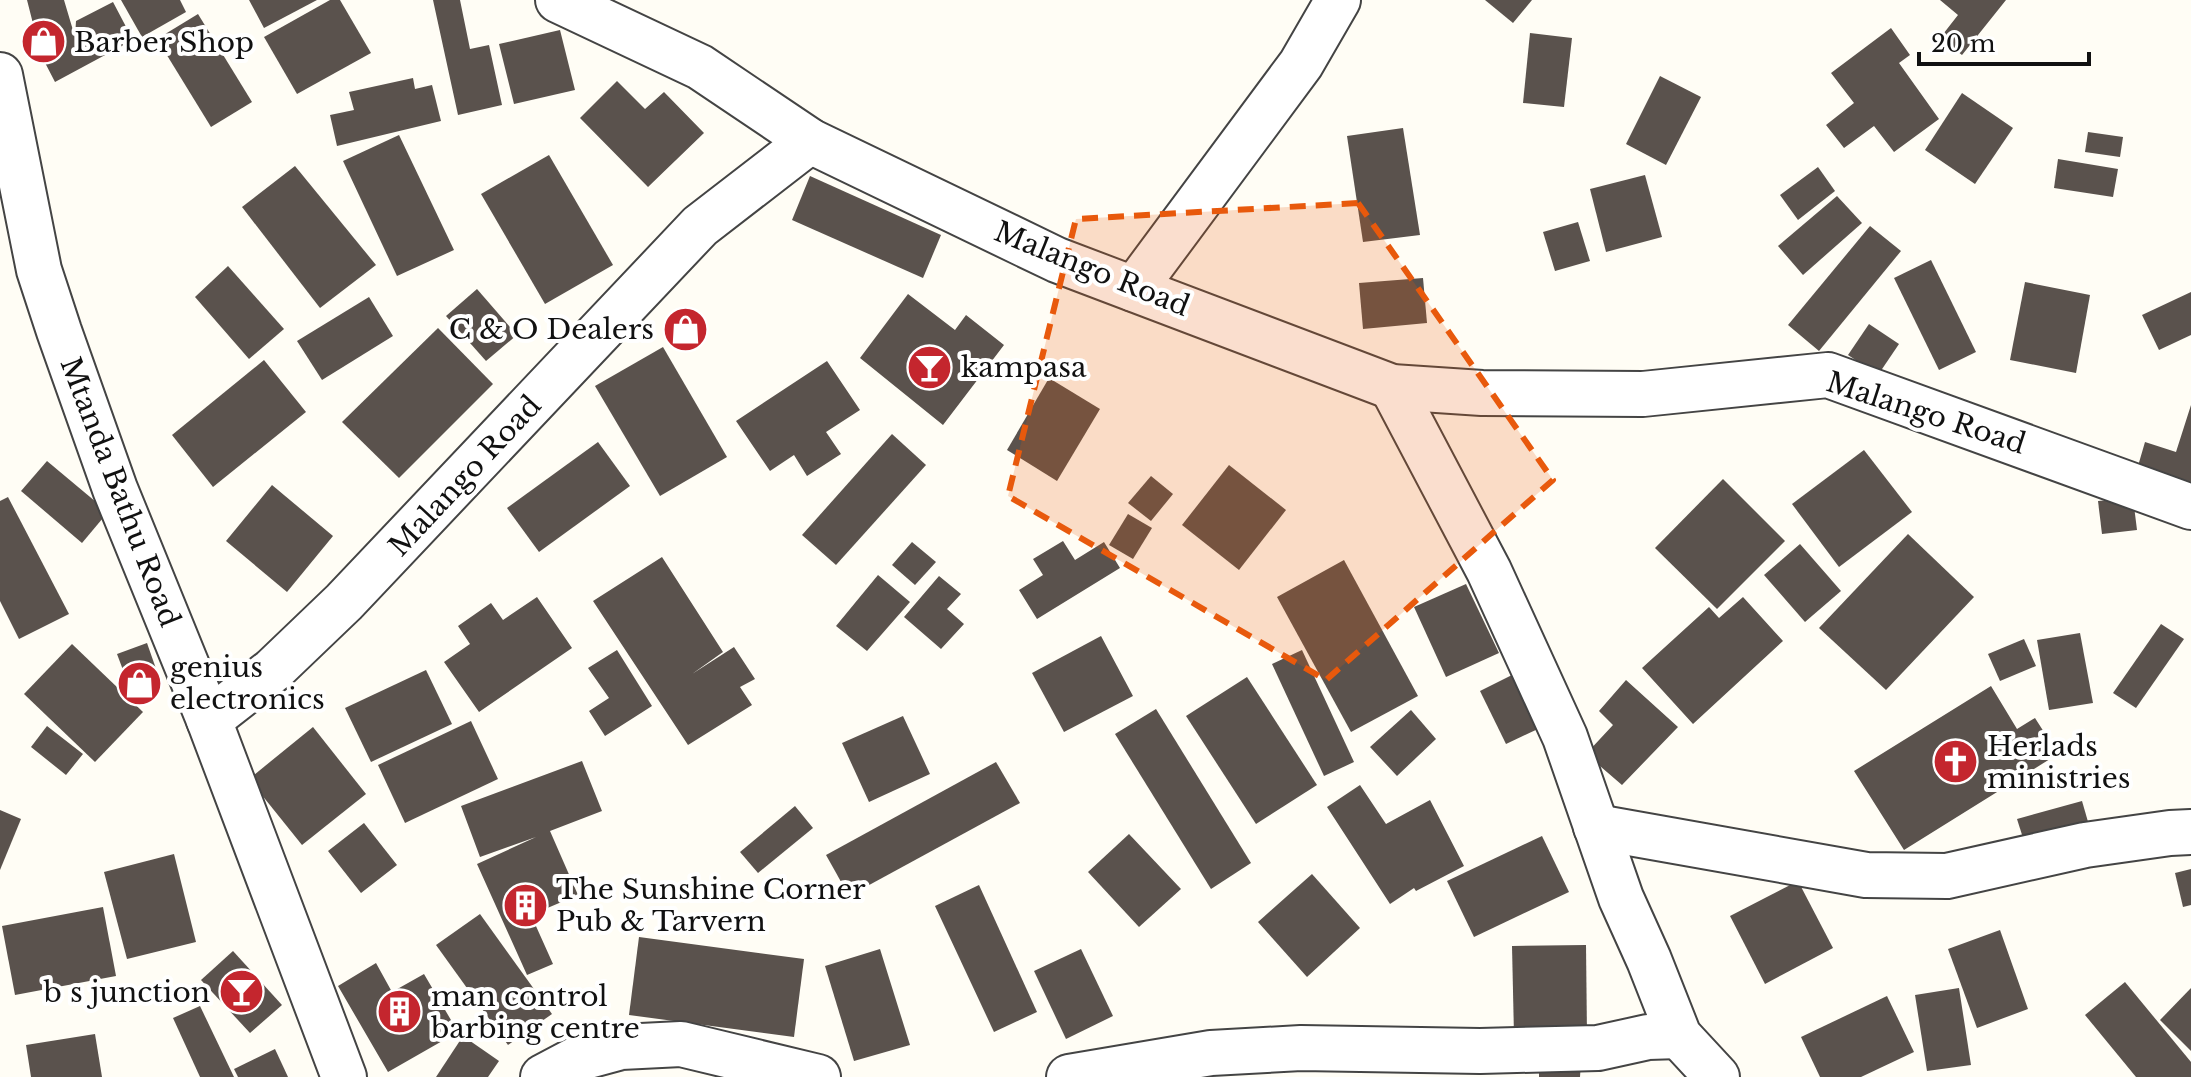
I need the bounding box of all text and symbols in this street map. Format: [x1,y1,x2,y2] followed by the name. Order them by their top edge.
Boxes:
[1919,16,2089,66] scale bar
[19,18,67,66] shop icon: Barber Shop
[74,25,254,60] place label: Barber Shop
[1931,29,1996,58] text: 20 m
[989,214,1195,324] street label: Malango Road
[661,305,709,353] shop icon: C & O Dealers
[449,312,654,347] place label: C & O Dealers
[906,343,954,391] bar icon: kampasa
[961,350,1087,385] place label: kampasa
[52,352,188,632] street label: Mtanda Bathu Road
[1822,364,2030,462] street label: Malango Road
[381,388,549,564] street label: Malango Road
[170,650,325,717] place label: genius electronics
[115,659,163,707] shop icon: genius electronics
[1987,729,2130,796] place label: Herlads ministries
[1932,738,1980,786] church icon: Herlads ministries
[556,872,866,939] place label: The Sunshine Corner Pub & Tarvern
[501,881,549,929] building icon: The Sunshine Corner Pub & Tarvern
[217,968,265,1016] bar icon: b s junction
[43,975,210,1010] place label: b s junction
[430,979,640,1046] place label: man control barbing centre
[376,988,424,1036] building icon: man control barbing centre

